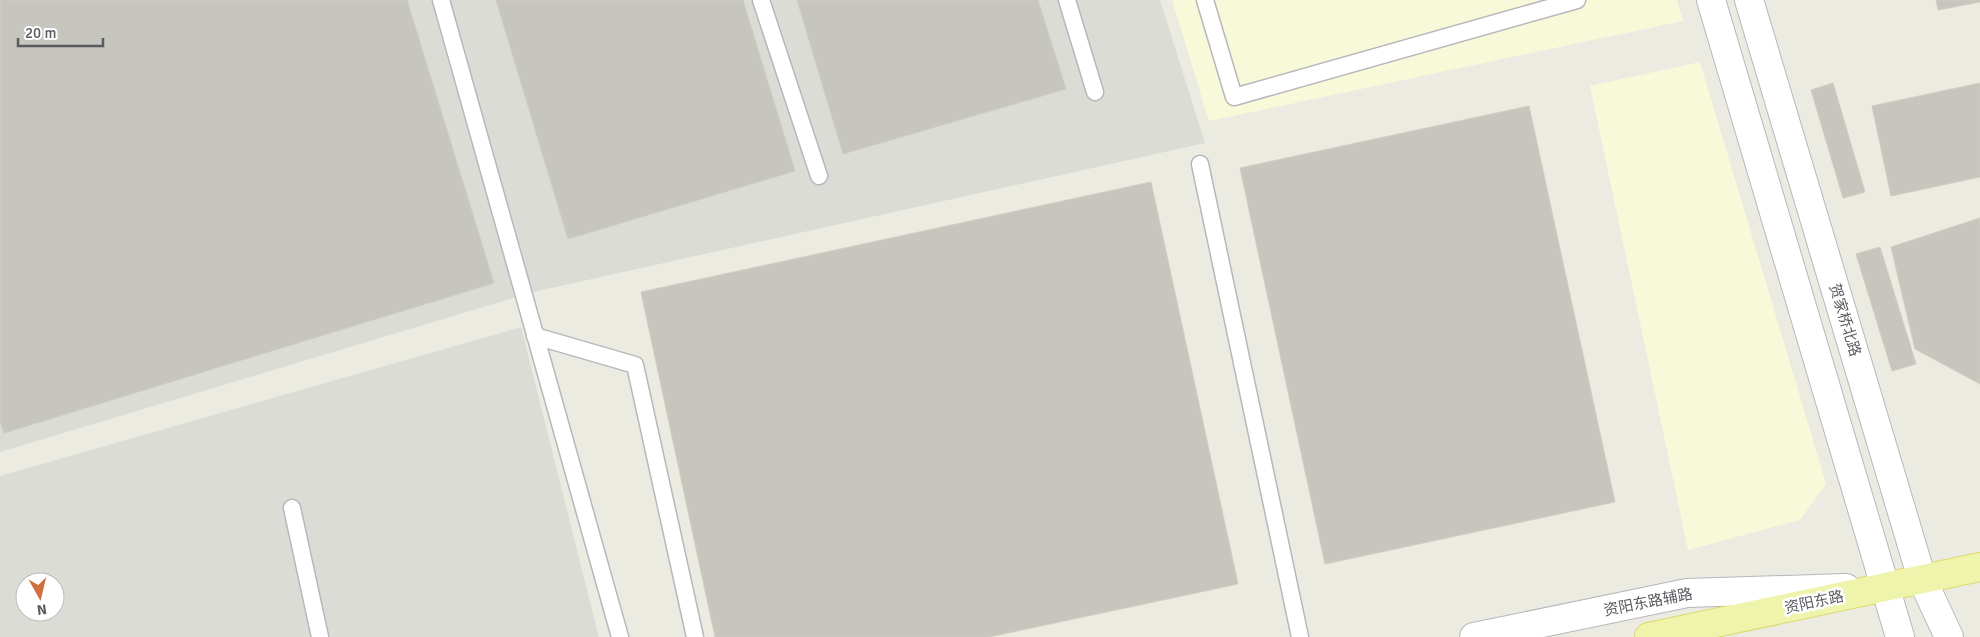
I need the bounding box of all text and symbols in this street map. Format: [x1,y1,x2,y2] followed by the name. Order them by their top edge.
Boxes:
[18,15,102,47] scale bar
[25,24,56,42] text: 20 m
[1825,281,1865,359] street label: 贺家桥北路
[15,572,65,622] north arrow
[1602,585,1694,619] street label: 资阳东路辅路
[1783,587,1845,617] street label: 资阳东路
[36,600,48,618] text: N

